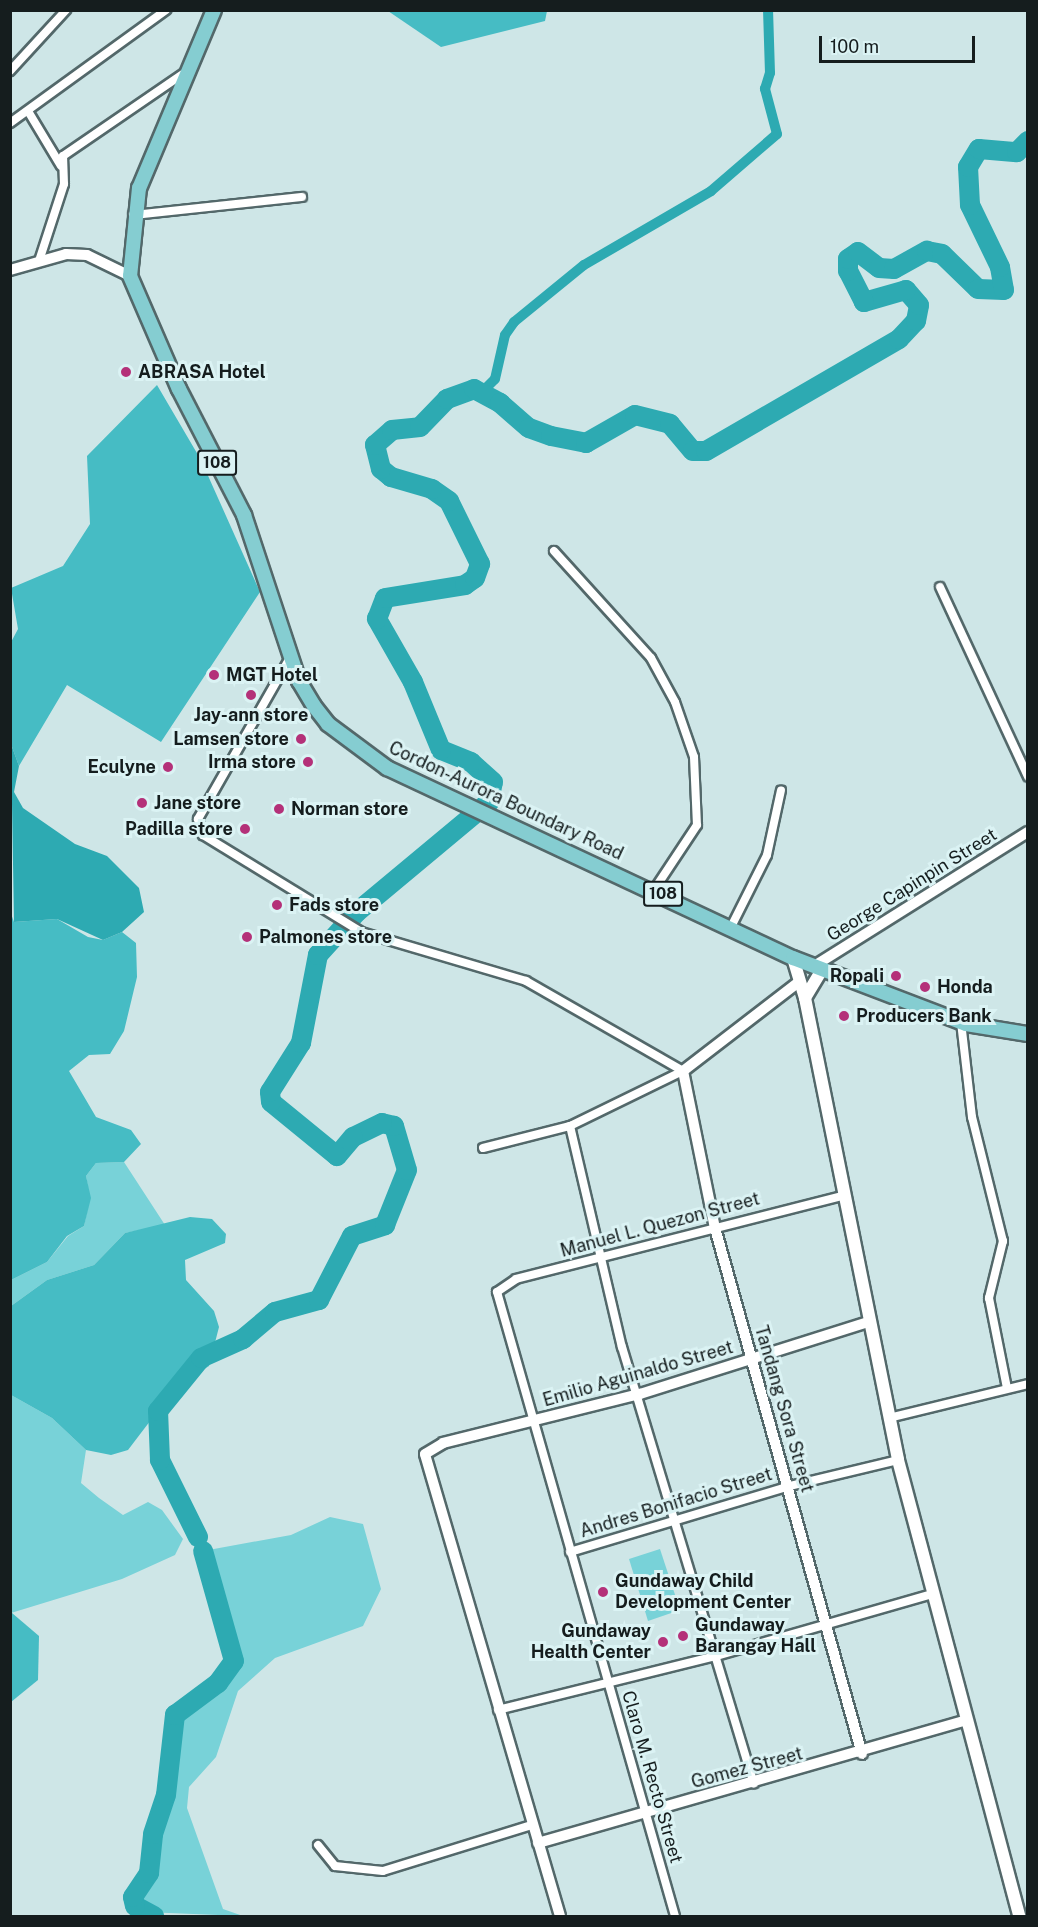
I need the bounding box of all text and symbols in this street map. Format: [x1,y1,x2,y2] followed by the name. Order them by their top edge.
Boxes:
[822,24,978,62] scale bar
[830,36,879,57] text: 100 m
[138,361,266,383] place label: ABRASA Hotel
[119,365,133,379] marker: ABRASA Hotel
[196,450,238,476] road number: 108
[226,664,318,686] place label: MGT Hotel
[207,668,221,682] marker: MGT Hotel
[244,688,258,702] marker: Jay-ann store
[194,704,308,726] place label: Jay-ann store
[173,728,289,750] place label: Lamsen store
[294,732,308,746] marker: Lamsen store
[385,737,627,865] street label: Cordon-Aurora Boundary Road
[208,751,296,773] place label: Irma store
[301,755,315,769] marker: Irma store
[87,756,156,778] place label: Eculyne
[161,760,175,774] marker: Eculyne
[154,792,241,814] place label: Jane store
[135,796,149,810] marker: Jane store
[291,798,408,820] place label: Norman store
[272,802,286,816] marker: Norman store
[125,818,233,840] place label: Padilla store
[238,822,252,836] marker: Padilla store
[823,824,1001,946] street label: George Capinpin Street
[642,881,684,907] road number: 108
[289,894,379,916] place label: Fads store
[270,898,284,912] marker: Fads store
[259,926,392,948] place label: Palmones store
[240,930,254,944] marker: Palmones store
[830,965,884,987] place label: Ropali
[889,969,903,983] marker: Ropali
[937,976,993,998] place label: Honda
[918,980,932,994] marker: Honda
[856,1005,992,1027] place label: Producers Bank
[837,1009,851,1023] marker: Producers Bank
[558,1188,762,1262] street label: Manuel L. Quezon Street
[750,1323,818,1495] street label: Tandang Sora Street
[540,1336,736,1412] street label: Emilio Aguinaldo Street
[577,1463,775,1543] street label: Andres Bonifacio Street
[615,1571,791,1614] place label: Gundaway Child Development Center
[596,1585,610,1599] marker: Gundaway Child Development Center
[695,1615,816,1658] place label: Gundaway Barangay Hall
[531,1621,651,1664] place label: Gundaway Health Center
[676,1629,690,1643] marker: Gundaway Barangay Hall
[656,1635,670,1649] marker: Gundaway Health Center
[617,1688,687,1866] street label: Claro M. Recto Street
[689,1743,805,1793] street label: Gomez Street

